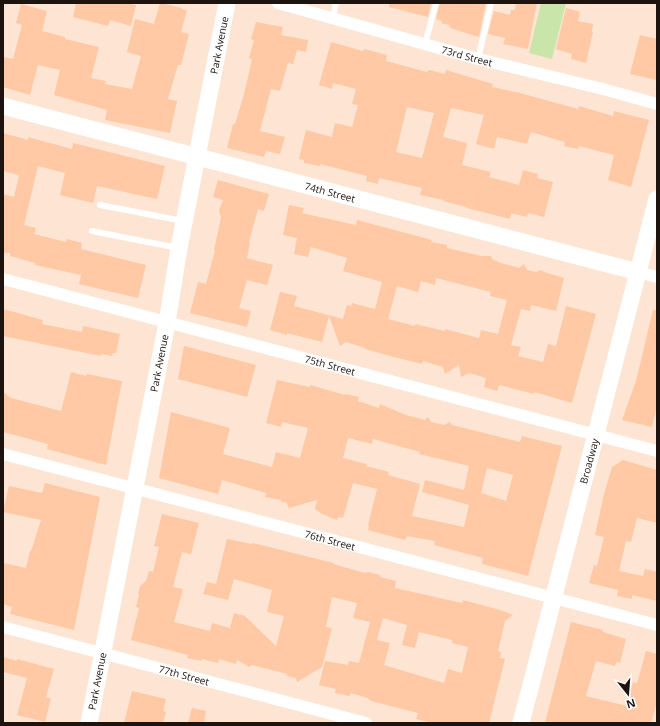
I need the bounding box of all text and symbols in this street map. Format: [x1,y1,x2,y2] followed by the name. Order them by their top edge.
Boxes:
[207,15,232,75] street label: Park Avenue
[440,42,494,70] street label: 73rd Street
[303,179,357,206] street label: 74th Street
[147,333,172,393] street label: Park Avenue
[303,352,357,379] street label: 75th Street
[576,436,602,485] street label: Broadway
[303,527,357,554] street label: 76th Street
[85,651,110,711] street label: Park Avenue
[157,662,211,689] street label: 77th Street
[608,674,648,714] north arrow
[625,696,638,713] text: N

